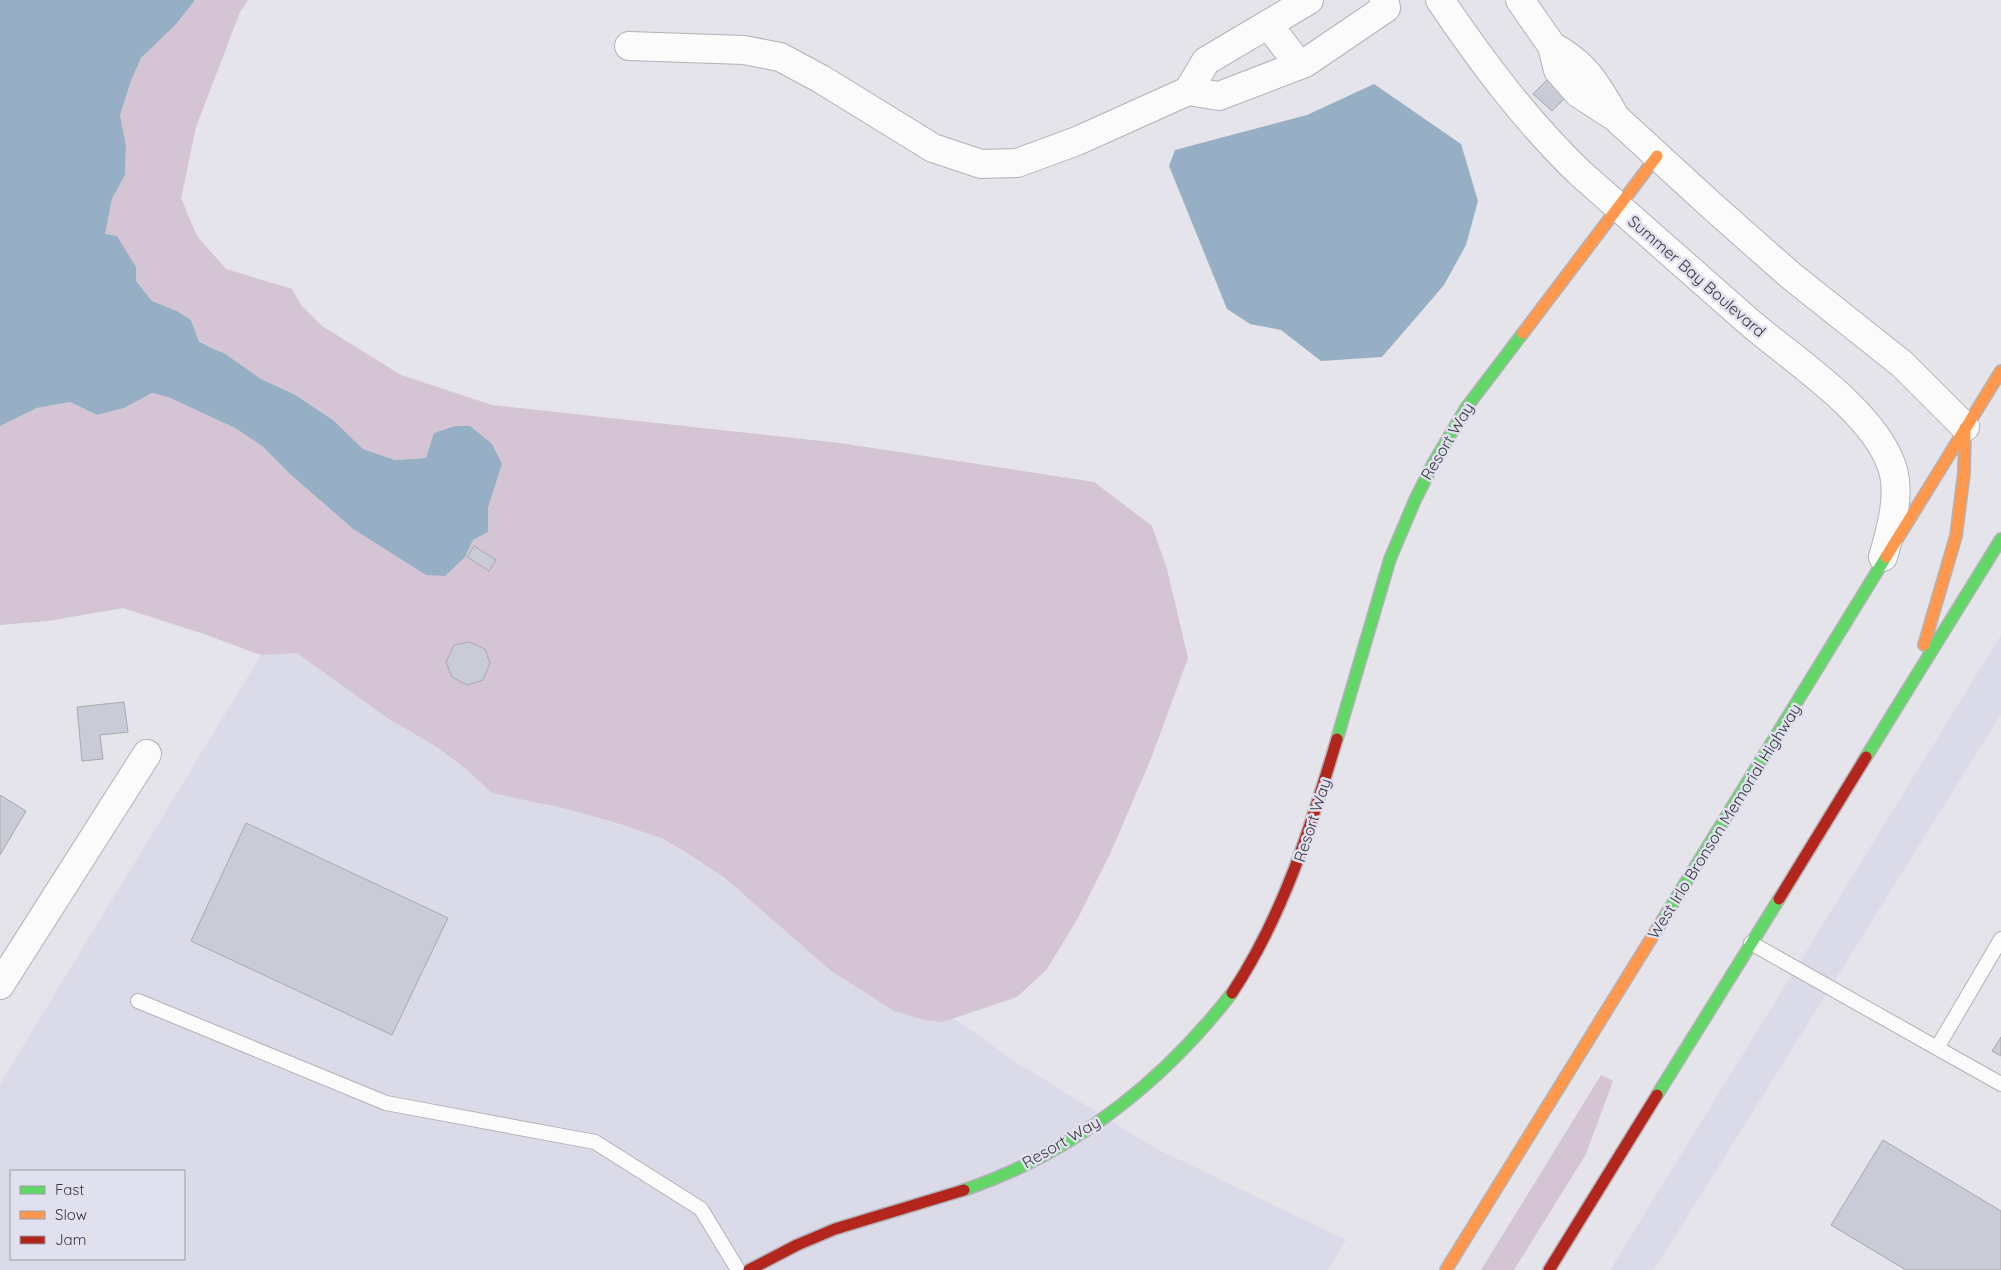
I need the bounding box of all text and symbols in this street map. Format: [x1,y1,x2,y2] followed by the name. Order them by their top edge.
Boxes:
[1624,211,1770,341] street label: Summer Bay Boulevard
[1416,399,1478,483] street label: Resort Way
[1643,700,1805,942] street label: West Irlo Bronson Memorial Highway
[1289,776,1335,864] street label: Resort Way
[1018,1112,1104,1172] street label: Resort Way
[10,1170,185,1260] legend
[55,1180,84,1199] text: Fast
[55,1205,87,1224] text: Slow
[55,1230,86,1249] text: Jam

